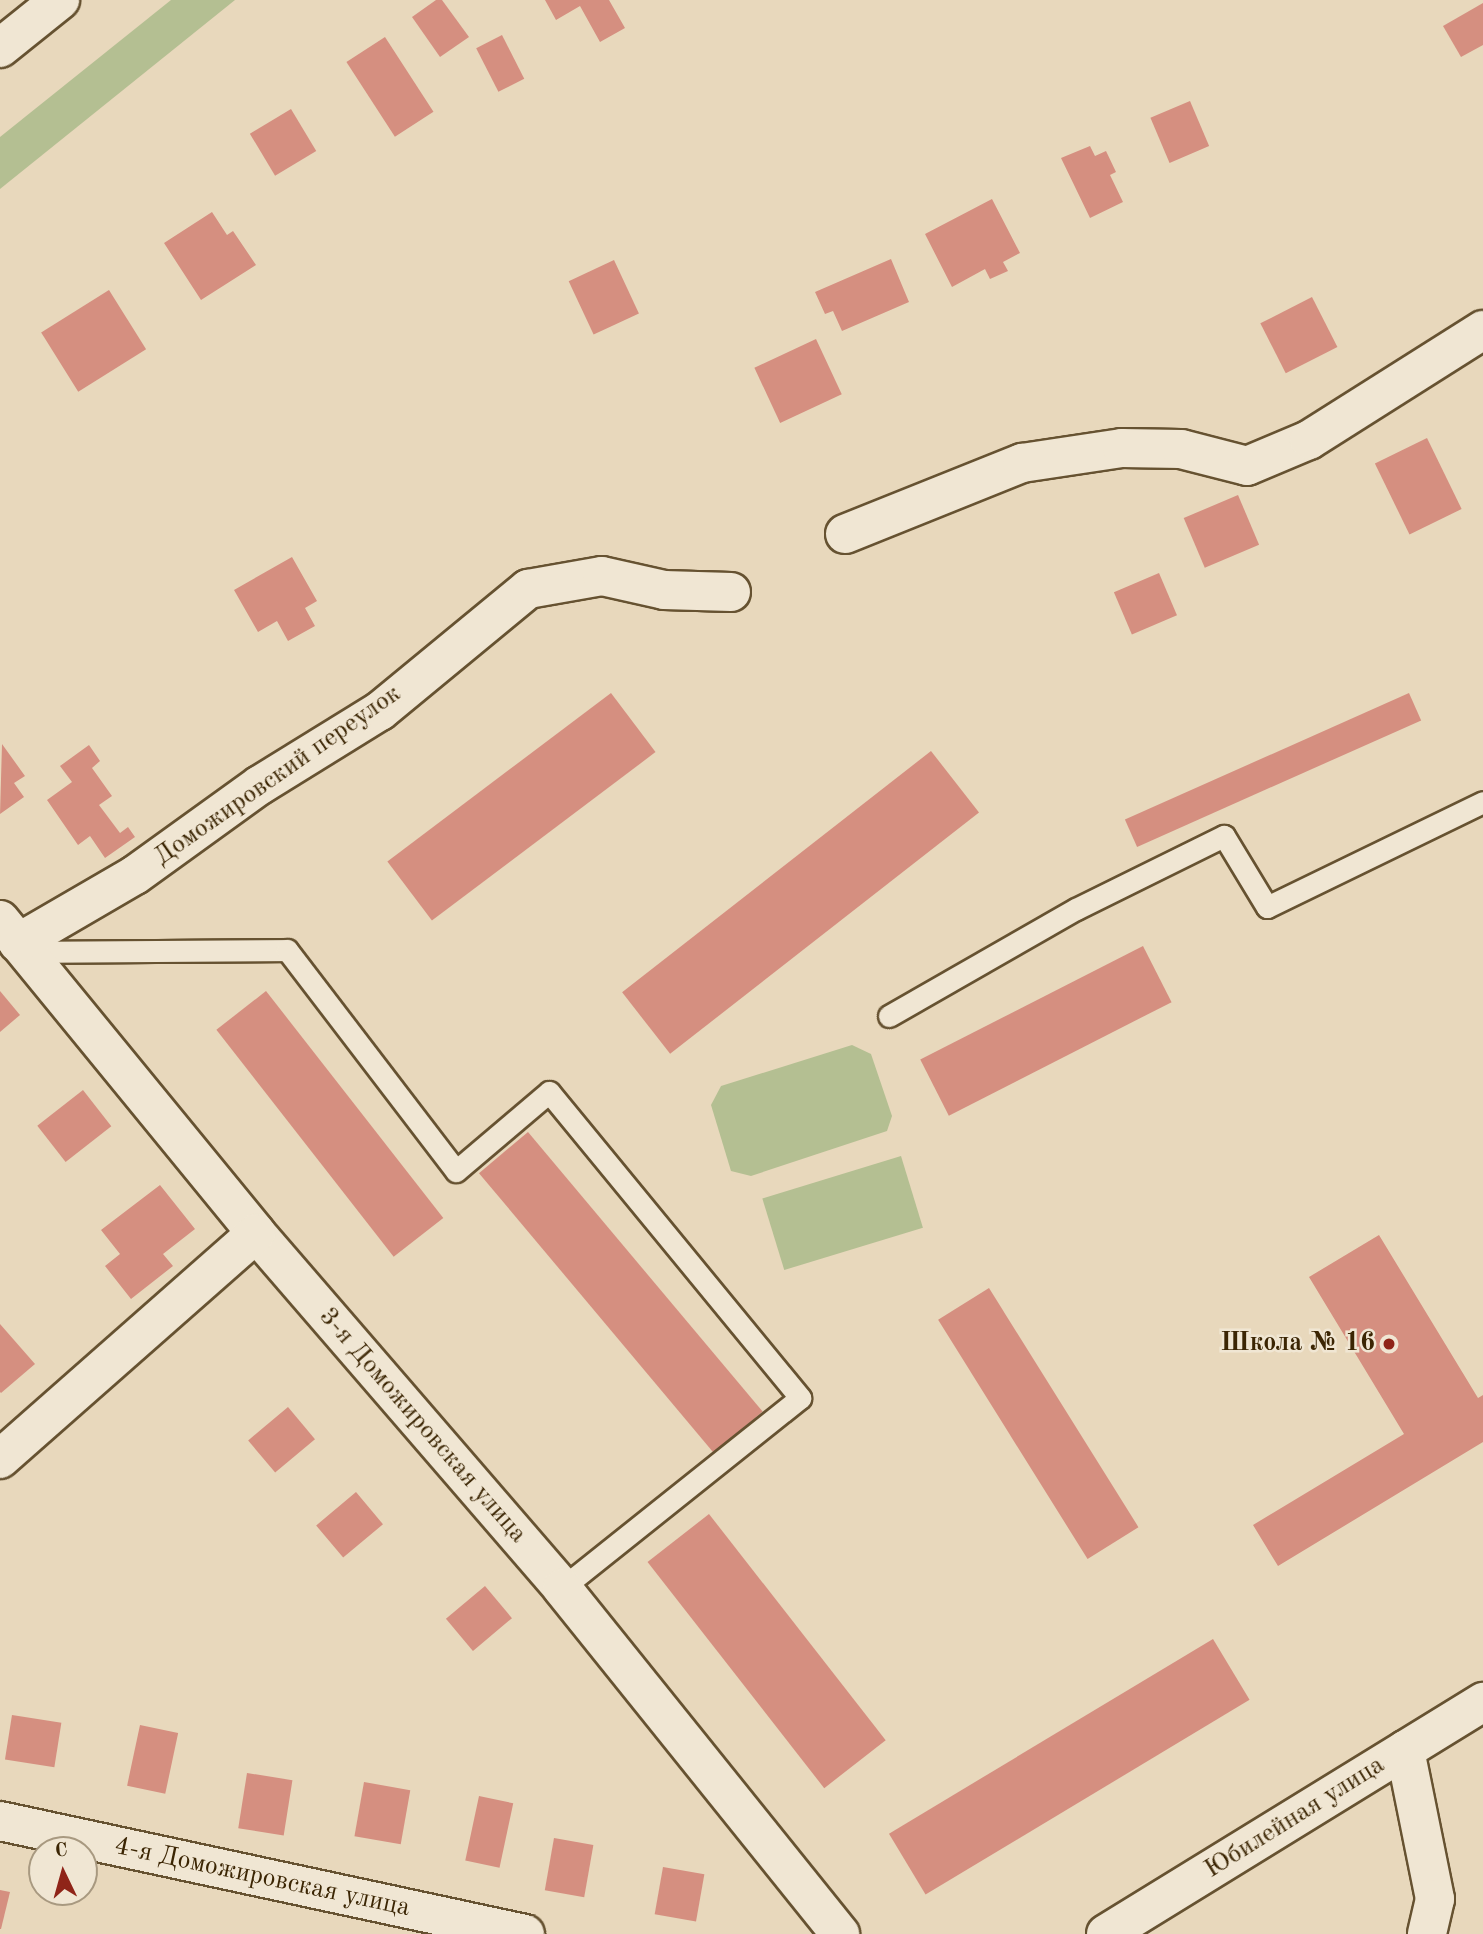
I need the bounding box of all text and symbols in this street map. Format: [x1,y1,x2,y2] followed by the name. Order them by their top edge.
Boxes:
[149,679,407,873] street label: Доможировский переулок
[311,1302,533,1550] street label: 3-я Доможировская улица
[1220,1328,1375,1360] place label: Школа № 16
[1381,1336,1397,1352] marker: Школа № 16
[1199,1750,1391,1886] street label: Юбилейная улица
[111,1831,413,1925] street label: 4-я Доможировская улица
[28,1836,98,1906] north arrow
[54,1842,68,1862] text: С

